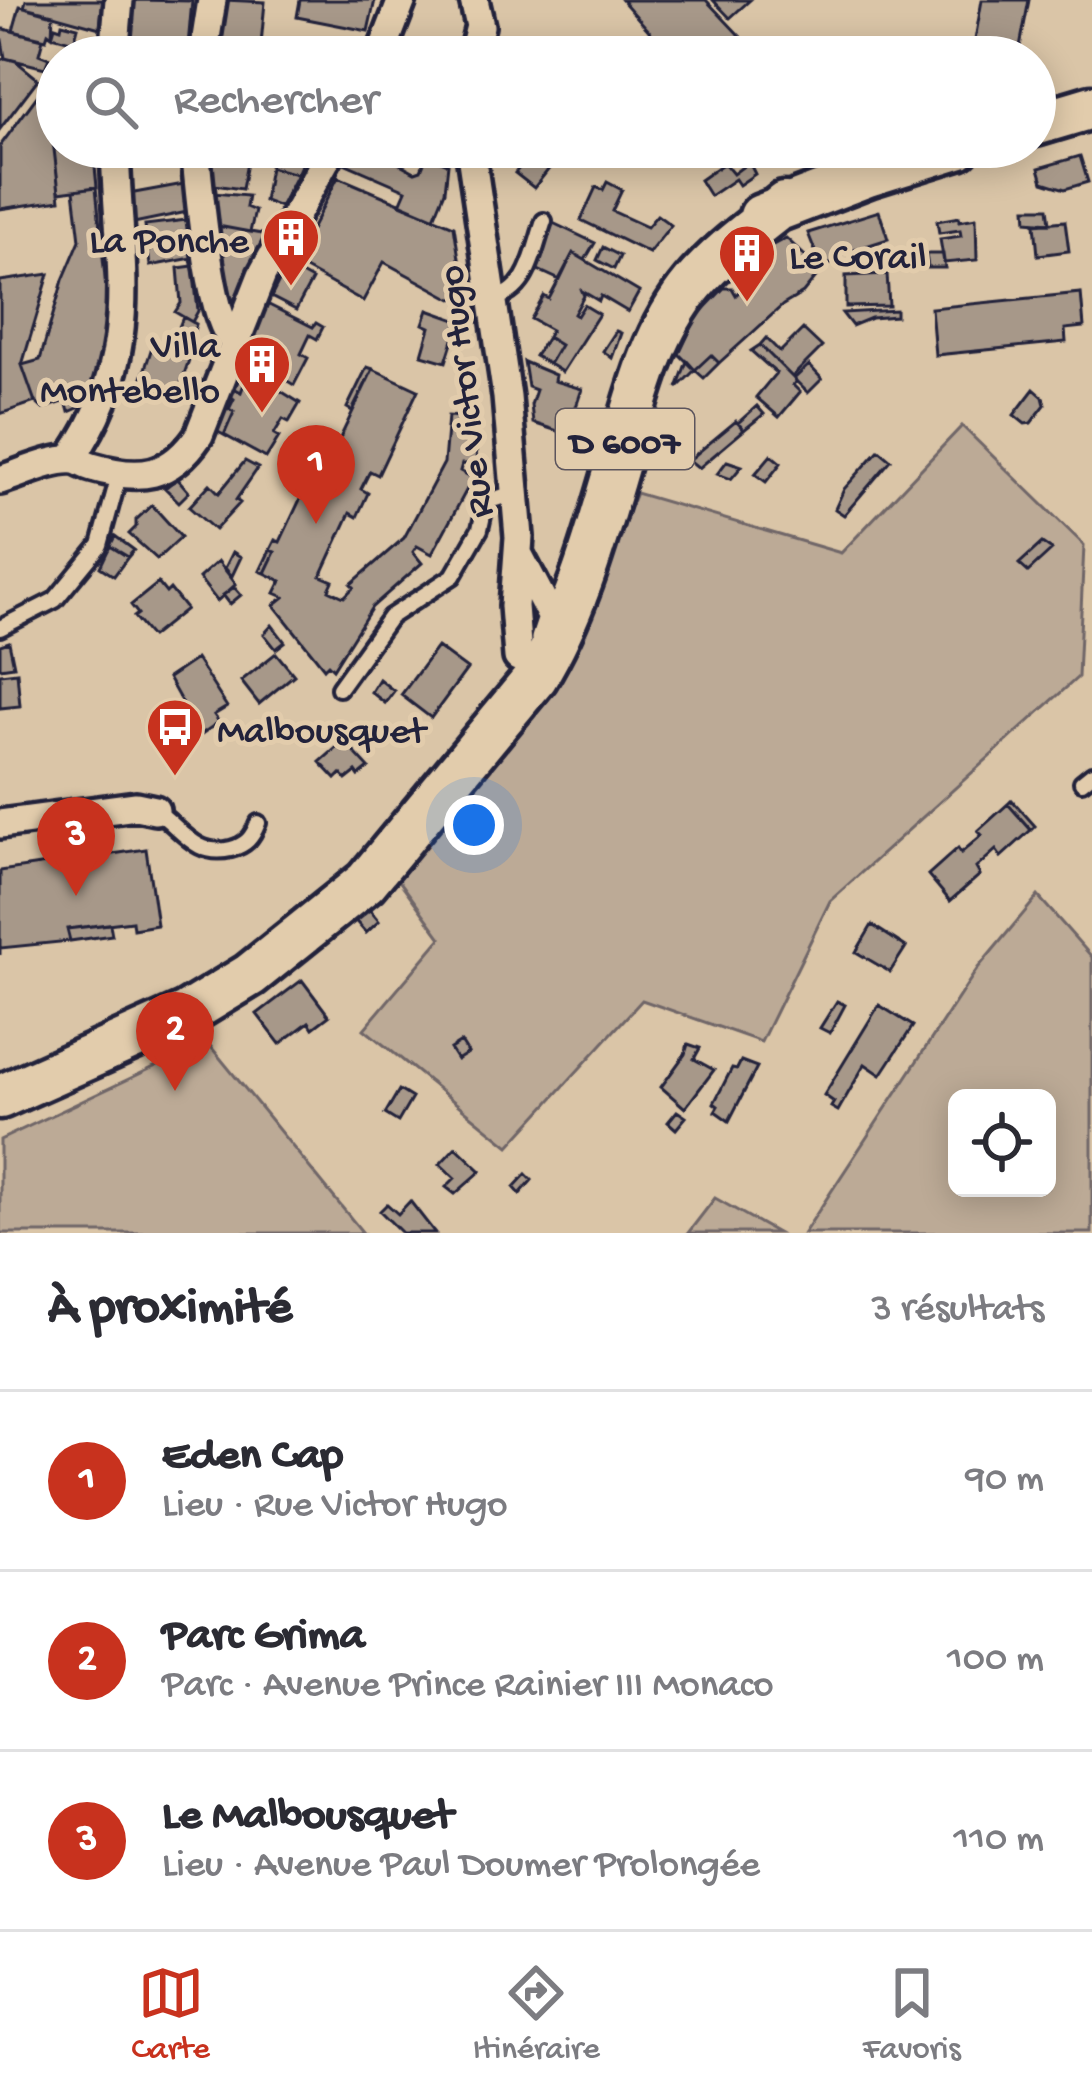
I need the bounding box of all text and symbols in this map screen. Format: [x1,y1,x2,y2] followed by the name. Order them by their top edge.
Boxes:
[36,36,1056,168] search box
[78,69,144,135] icon: search
[174,76,378,129] text: Rechercher
[260,206,322,288] building icon: La Ponche
[89,221,250,267] place label: La Ponche
[716,222,778,304] building icon: Le Corail
[789,237,927,283] place label: Le Corail
[431,262,507,520] street label: Rue Victor Hugo
[40,326,221,417] place label: Villa Montebello
[231,333,293,415] building icon: Villa Montebello
[556,409,694,469] road number: D 6007
[277,425,355,524] pin: 1
[144,696,206,778] bus stop icon: Malbousquet
[217,711,429,757] place label: Malbousquet
[444,795,504,855] your location
[37,797,115,896] pin: 3
[136,992,214,1091] pin: 2
[948,1089,1056,1197] map controls
[948,1089,1056,1197] button: locate
[48,1281,292,1341] text: À proximité
[871,1288,1044,1334] text: 3 résultats
[162,1431,343,1484] text: Eden Cap
[79,1458,95,1504] text: 1
[965,1458,1044,1504] text: 90 m
[162,1484,508,1530] text: Lieu · Rue Victor Hugo
[162,1611,365,1664] text: Parc Grima
[77,1638,97,1684] text: 2
[947,1638,1044,1684] text: 100 m
[162,1664,773,1710] text: Parc · Avenue Prince Rainier III Monaco
[162,1791,453,1844] text: Le Malbousquet
[77,1818,97,1864] text: 3
[953,1818,1044,1864] text: 110 m
[162,1844,760,1890] text: Lieu · Avenue Paul Doumer Prolongée
[131,1960,210,2070] tab: Carte
[473,1960,600,2070] tab: Itinéraire
[863,1960,961,2070] tab: Favoris

